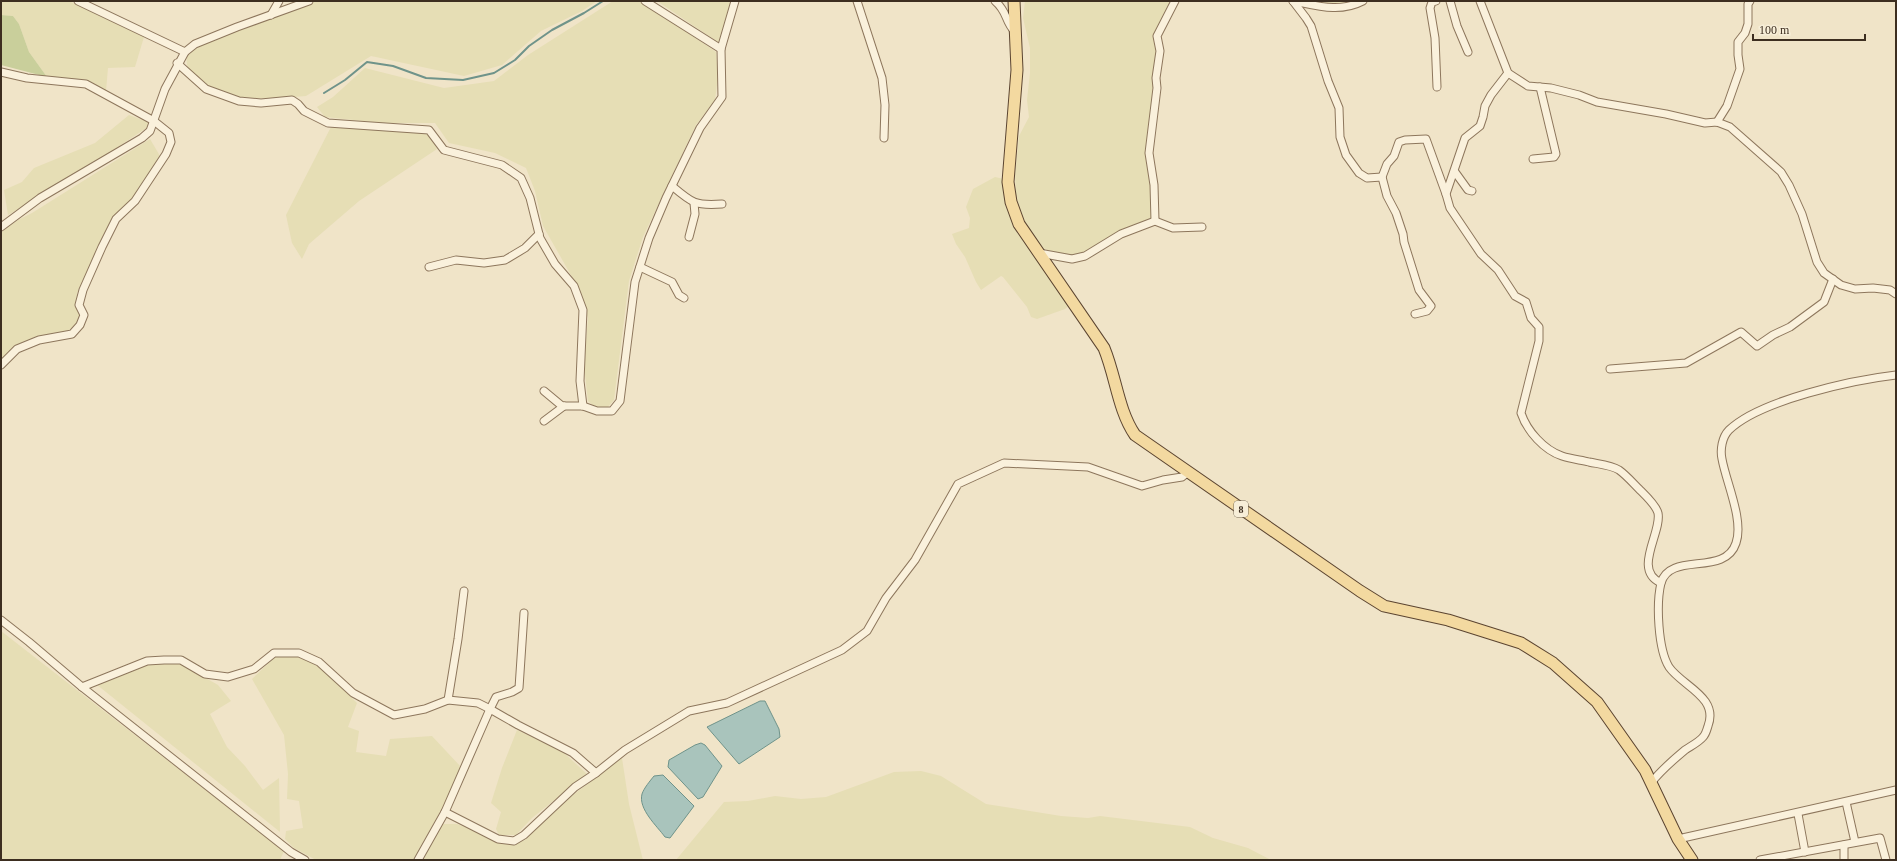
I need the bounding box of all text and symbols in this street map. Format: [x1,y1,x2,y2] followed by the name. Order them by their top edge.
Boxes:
[1753,16,1865,42] scale bar
[1759,23,1790,37] text: 100 m
[1234,501,1248,517] road number: 8

